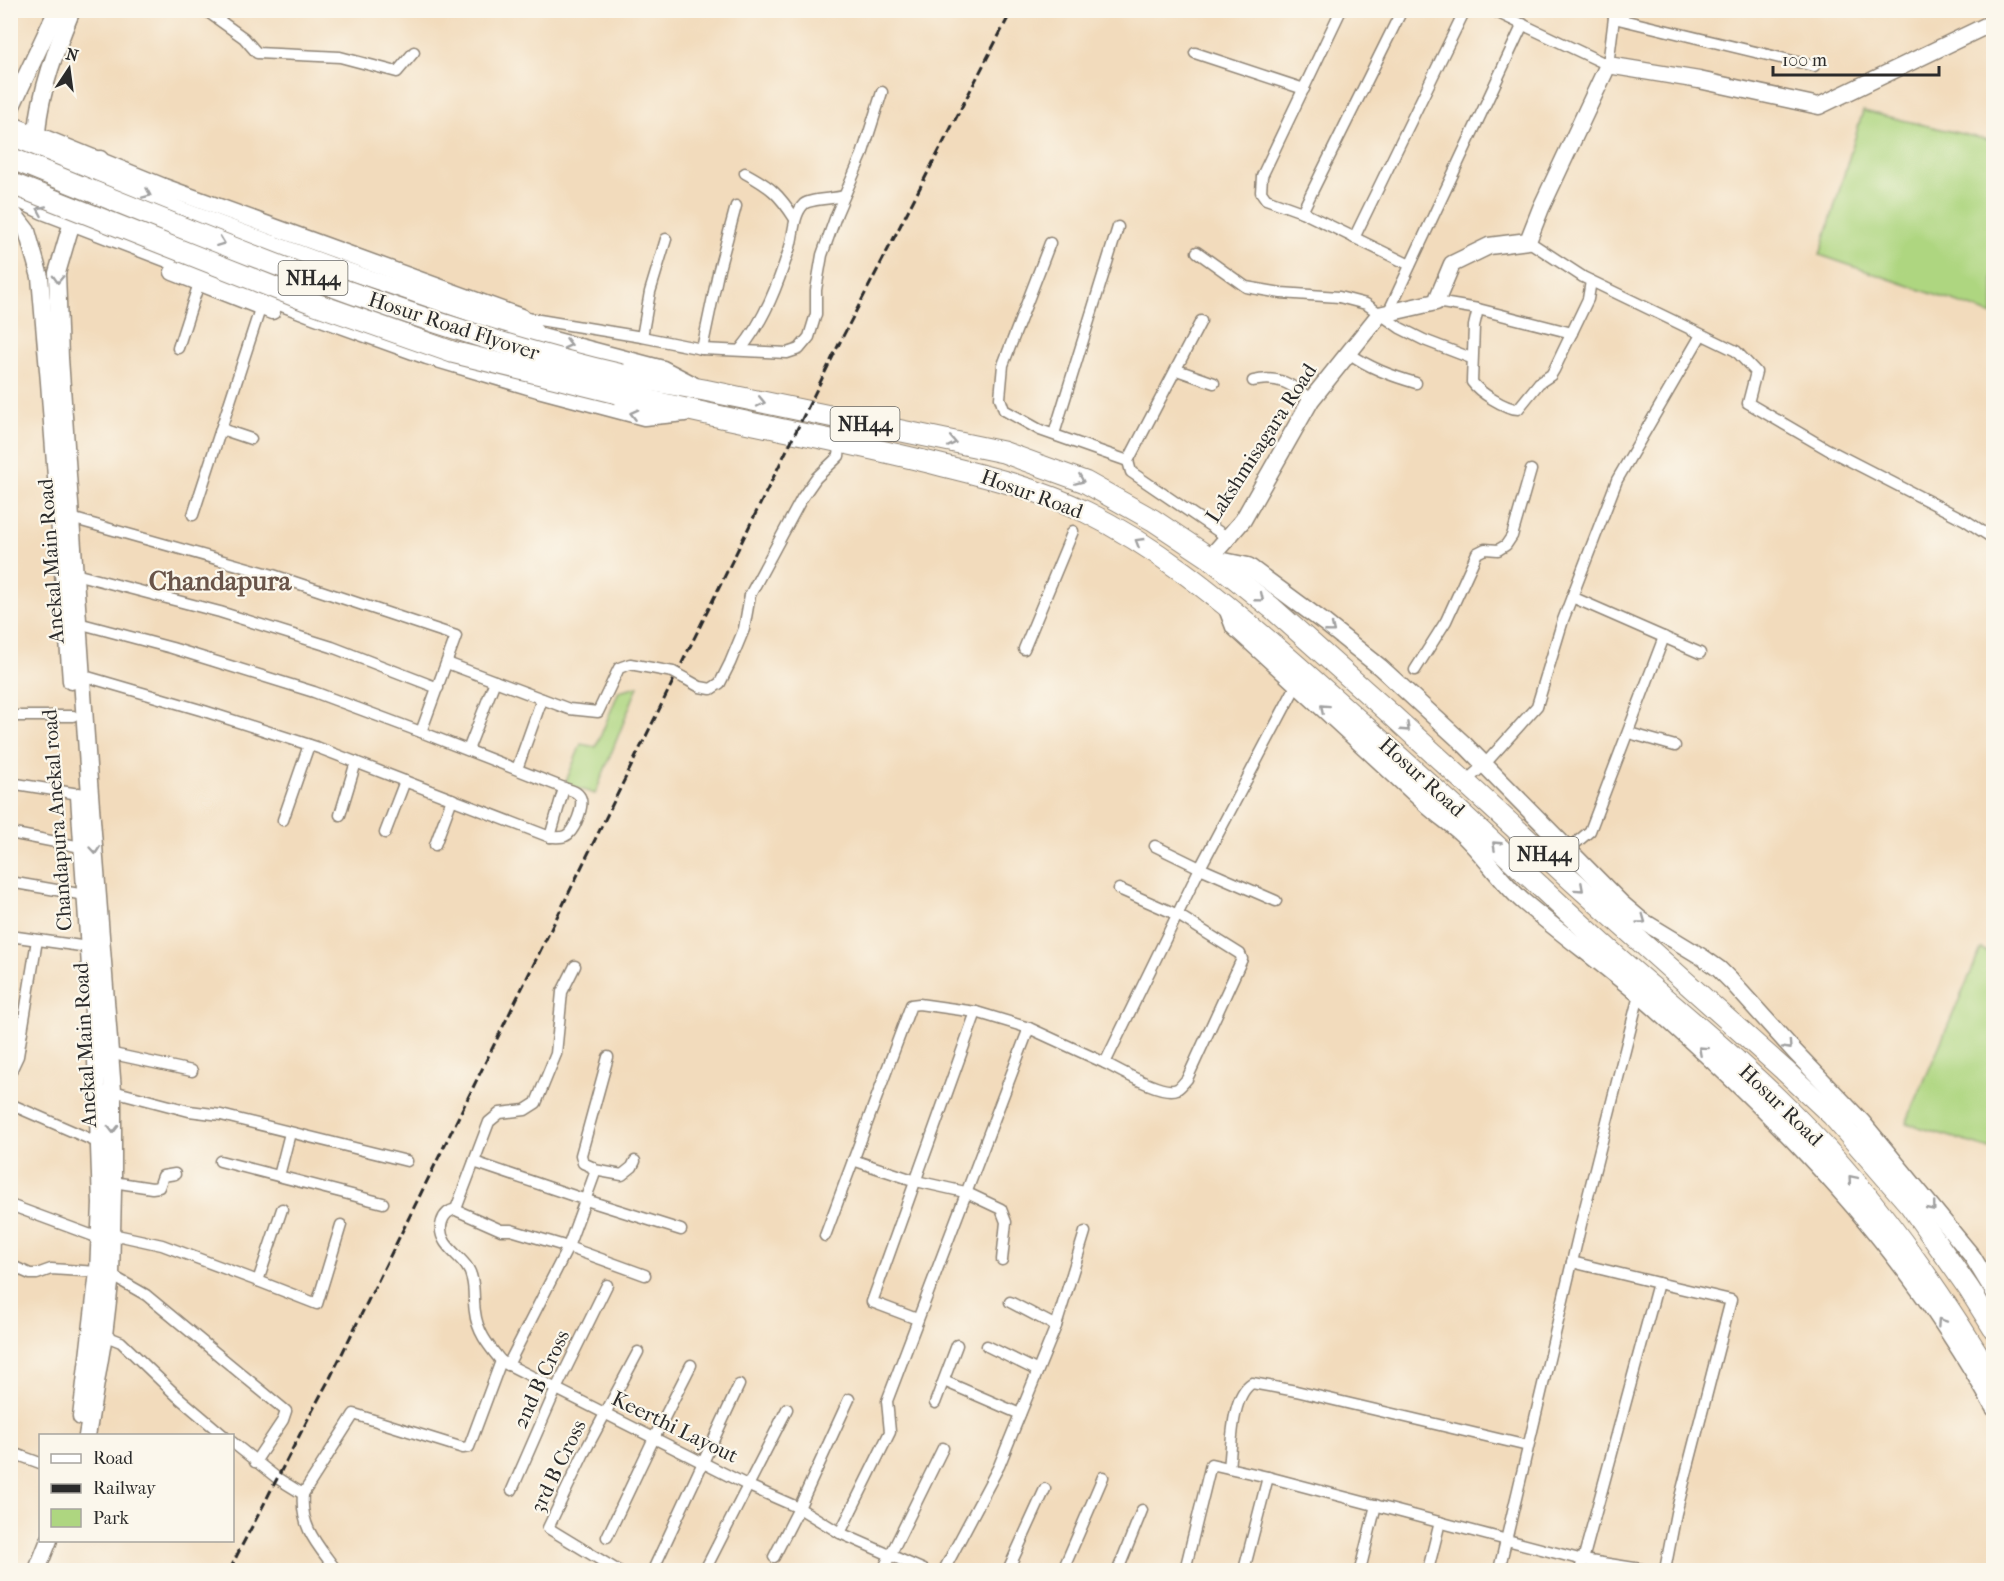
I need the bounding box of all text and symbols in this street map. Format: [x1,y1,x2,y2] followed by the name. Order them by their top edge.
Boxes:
[39,39,99,99] north arrow
[1773,39,1940,77] scale bar
[64,44,81,66] text: N
[1782,50,1827,71] text: 100 m
[140,187,151,199] one-way arrow
[37,205,48,217] one-way arrow
[215,235,226,247] one-way arrow
[278,261,348,295] road number: NH44
[52,274,64,283] one-way arrow
[365,287,543,365] street label: Hosur Road Flyover
[562,336,572,349] one-way arrow
[1201,359,1322,527] street label: Lakshmisagara Road
[756,395,766,408] one-way arrow
[830,407,900,441] road number: NH44
[630,409,640,422] one-way arrow
[947,435,957,448] one-way arrow
[978,464,1087,524] street label: Hosur Road
[1073,473,1084,485] one-way arrow
[33,477,69,645] street label: Anekal Main Road
[1135,538,1145,550] one-way arrow
[149,565,293,597] district label: Chandapura
[1253,591,1264,602] one-way arrow
[1325,621,1336,632] one-way arrow
[1321,705,1332,716] one-way arrow
[37,708,77,932] street label: Chandapura Anekal road
[1399,721,1409,732] one-way arrow
[1374,732,1470,822] street label: Hosur Road
[1510,837,1578,871] road number: NH44
[1492,841,1503,852] one-way arrow
[88,846,101,855] one-way arrow
[1573,881,1584,892] one-way arrow
[1635,913,1646,924] one-way arrow
[69,961,101,1129] street label: Anekal Main Road
[1781,1039,1792,1049] one-way arrow
[1698,1046,1708,1057] one-way arrow
[1734,1059,1828,1151] street label: Hosur Road
[107,1124,119,1133] one-way arrow
[1848,1175,1859,1186] one-way arrow
[1924,1200,1935,1211] one-way arrow
[1937,1318,1948,1329] one-way arrow
[508,1326,574,1432] street label: 2nd B Cross
[608,1386,742,1468] street label: Keerthi Layout
[525,1415,591,1516] street label: 3rd B Cross
[39,1434,234,1542] legend
[93,1448,133,1469] text: Road
[93,1478,157,1499] text: Railway
[93,1508,130,1529] text: Park

